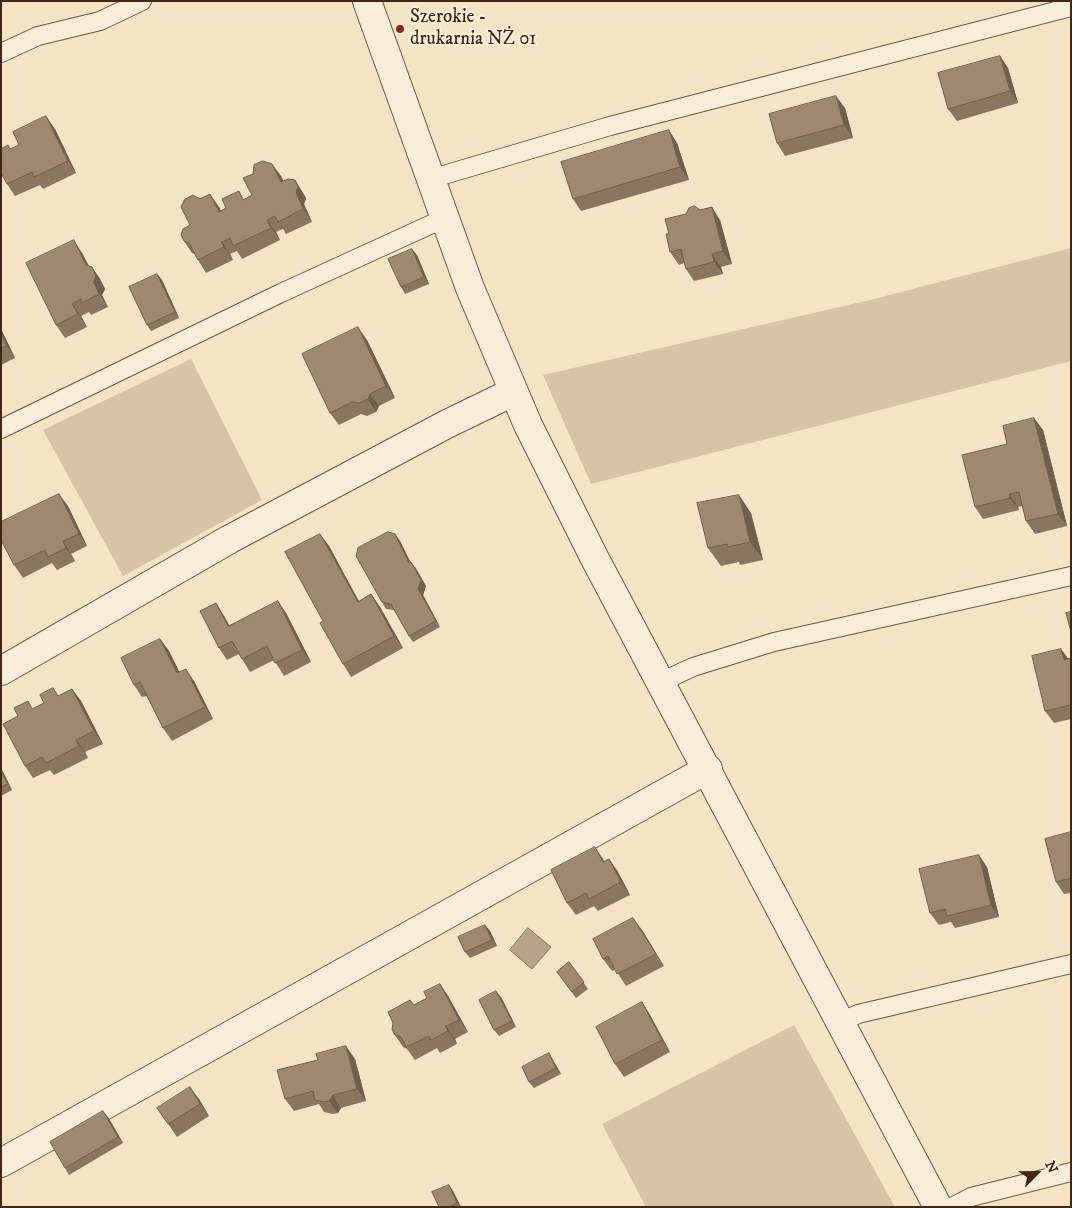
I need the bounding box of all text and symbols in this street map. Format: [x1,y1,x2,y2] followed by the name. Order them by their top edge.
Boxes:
[410,7,536,51] place label: Szerokie - drukarnia NŻ 01
[394,23,406,35] marker: Szerokie - drukarnia NŻ 01
[1012,1148,1062,1198] north arrow
[1040,1158,1061,1176] text: N

